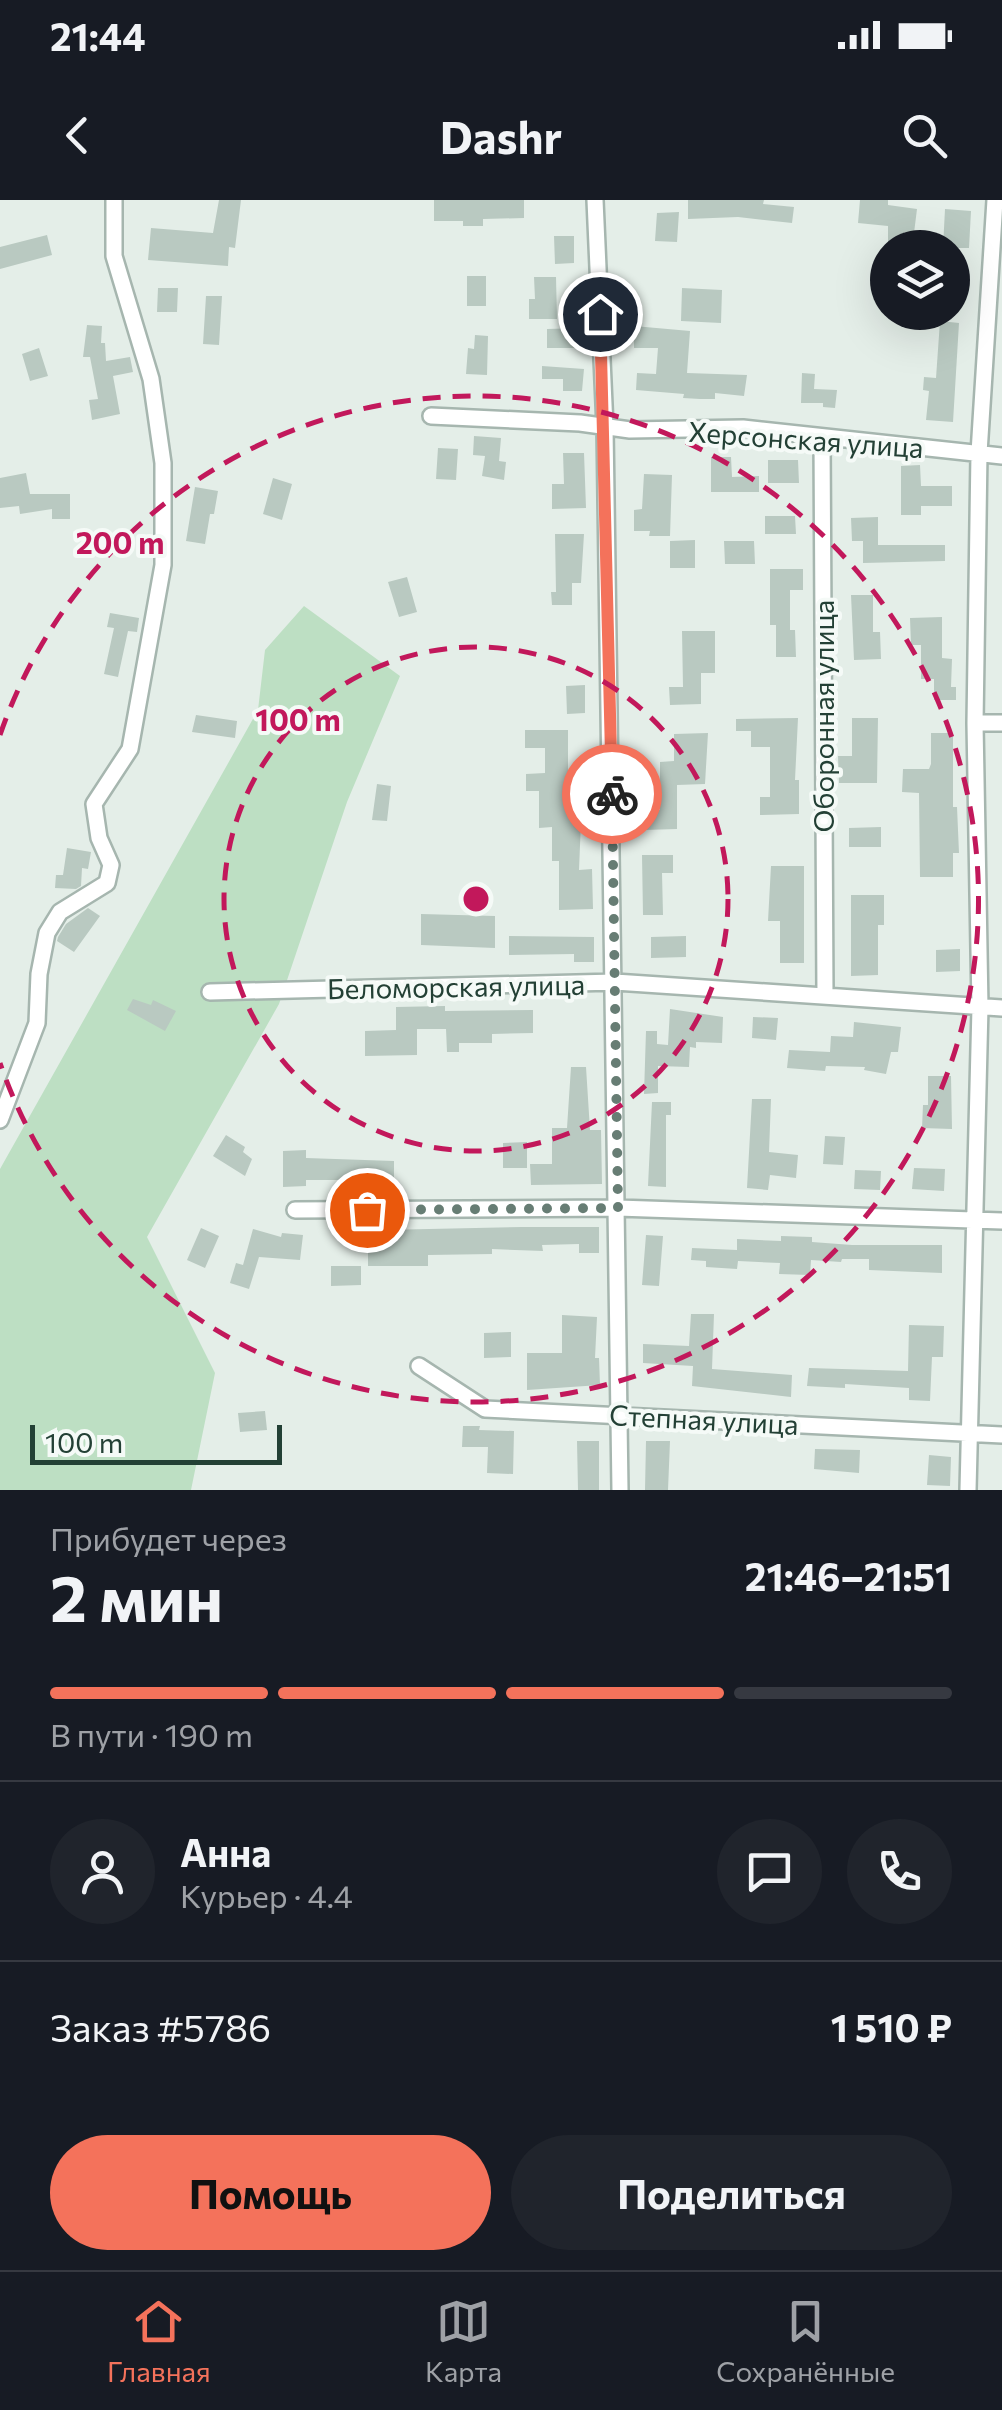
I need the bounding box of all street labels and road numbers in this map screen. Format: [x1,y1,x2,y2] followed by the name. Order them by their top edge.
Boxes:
[687,414,925,464] street label: Херсонская улица
[806,600,840,832] street label: Оборонная улица
[327,967,585,1005] street label: Беломорская улица
[608,1397,800,1441] street label: Степная улица

